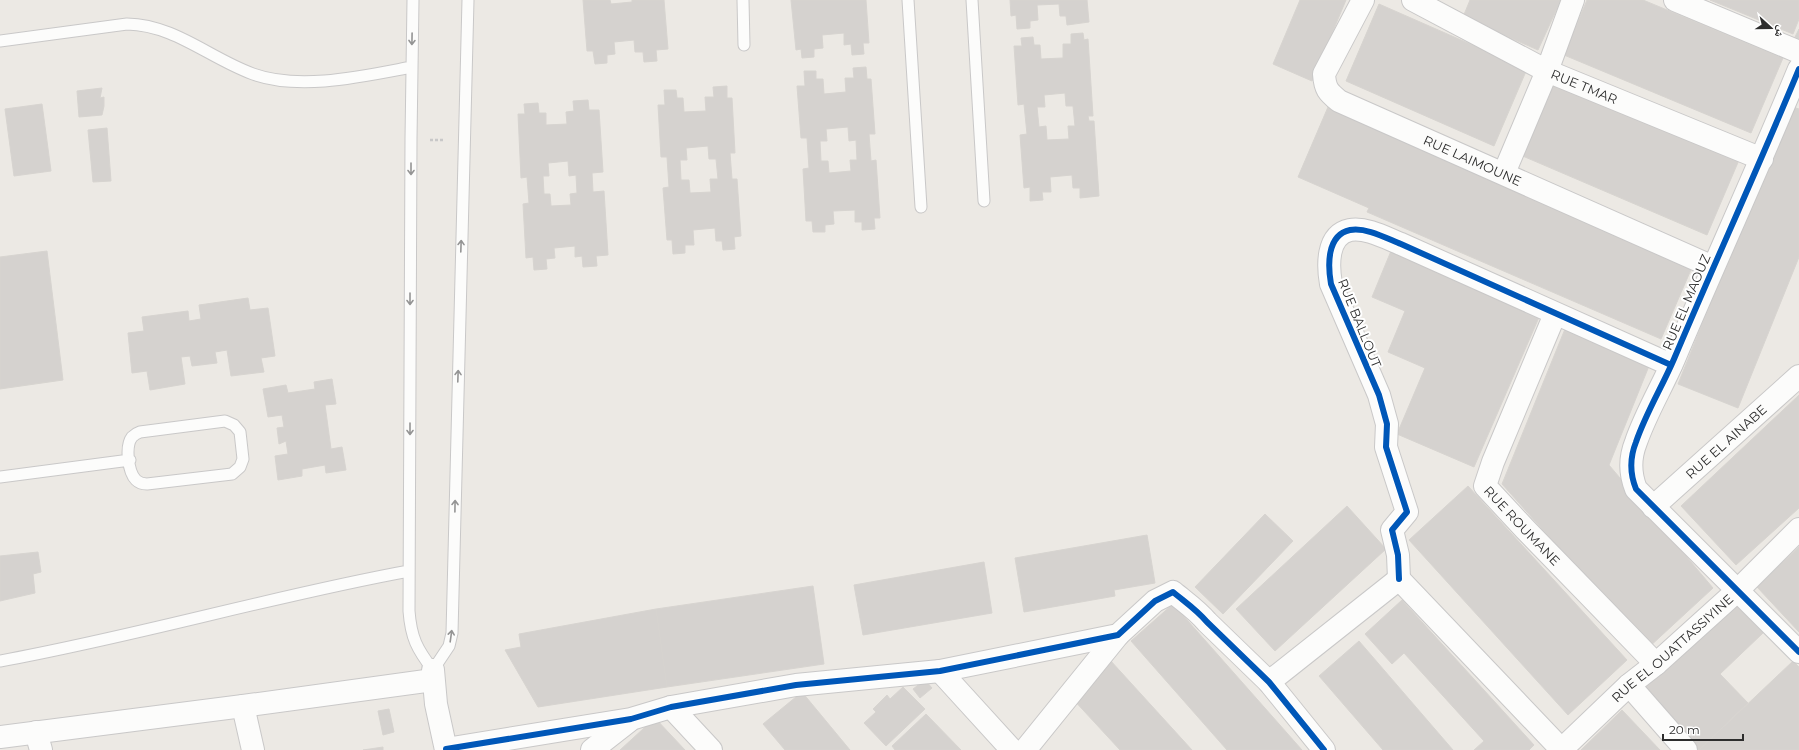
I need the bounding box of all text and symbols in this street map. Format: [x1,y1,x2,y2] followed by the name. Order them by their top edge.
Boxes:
[1751,8,1791,48] north arrow
[1771,23,1789,40] text: ش
[408,32,416,45] one-way arrow
[1549,66,1620,107] street label: RUE TMAR
[1421,132,1524,189] street label: RUE LAIMOUNE
[407,162,415,175] one-way arrow
[457,240,465,253] one-way arrow
[1659,251,1714,352] street label: RUE EL MAOUZ
[1335,276,1385,370] street label: RUE BALLOUT
[406,292,414,305] one-way arrow
[454,370,462,383] one-way arrow
[1682,401,1770,482] street label: RUE EL AINABE
[406,422,414,435] one-way arrow
[1481,482,1564,568] street label: RUE ROUMANE
[451,500,459,513] one-way arrow
[1608,590,1736,705] street label: RUE EL OUATTASSIYINE
[447,630,455,643] one-way arrow
[1663,716,1743,742] scale bar
[1669,722,1700,737] text: 20 m

